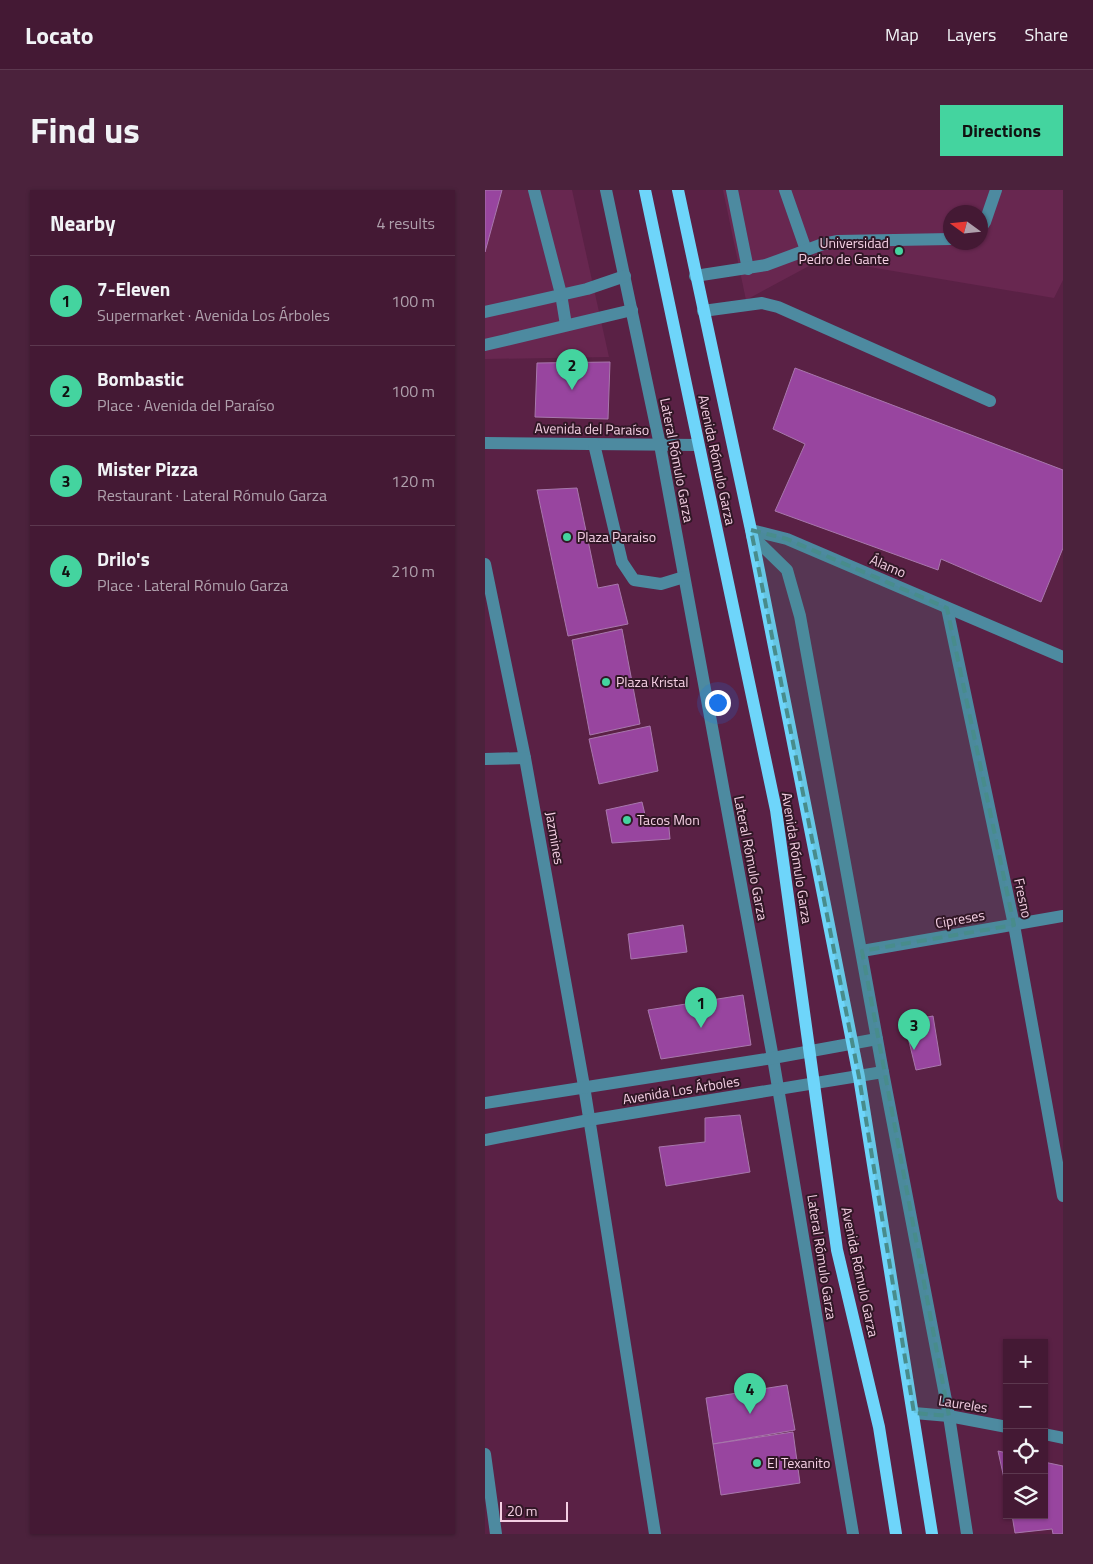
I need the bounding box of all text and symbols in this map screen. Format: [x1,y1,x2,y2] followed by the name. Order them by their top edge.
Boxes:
[25,17,94,53] text: Locato
[885,21,919,48] text: Map
[947,21,996,48] text: Layers
[1024,21,1068,48] text: Share
[30,103,140,157] text: Find us
[940,105,1063,156] button: Directions
[943,205,988,250] north arrow
[50,207,115,239] text: Nearby
[376,211,435,235] text: 4 results
[798,232,889,269] place label: Universidad Pedro de Gante
[893,245,905,257] marker: Universidad Pedro de Gante
[97,274,170,303] text: 7-Eleven
[62,289,70,313] text: 1
[391,289,435,313] text: 100 m
[97,303,330,327] text: Supermarket · Avenida Los Árboles
[556,349,588,390] pin: 2
[97,364,184,393] text: Bombastic
[62,379,70,403] text: 2
[391,379,435,403] text: 100 m
[97,393,275,417] text: Place · Avenida del Paraíso
[693,393,742,527] street label: Avenida Rómulo Garza
[655,396,700,524] street label: Lateral Rómulo Garza
[534,417,650,440] street label: Avenida del Paraíso
[97,454,198,483] text: Mister Pizza
[62,469,70,493] text: 3
[391,469,435,493] text: 120 m
[97,483,327,507] text: Restaurant · Lateral Rómulo Garza
[577,526,656,547] place label: Plaza Paraiso
[561,531,573,543] marker: Plaza Paraiso
[97,544,150,573] text: Drilo's
[867,549,910,583] street label: Álamo
[62,559,70,583] text: 4
[391,559,435,583] text: 210 m
[97,573,288,597] text: Place · Lateral Rómulo Garza
[616,671,689,692] place label: Plaza Kristal
[600,676,612,688] marker: Plaza Kristal
[705,690,731,716] your location
[777,791,818,925] street label: Avenida Rómulo Garza
[729,794,774,922] street label: Lateral Rómulo Garza
[637,809,700,830] place label: Tacos Mon
[541,810,570,866] street label: Jazmines
[621,814,633,826] marker: Tacos Mon
[1009,876,1038,920] street label: Fresno
[934,904,986,933] street label: Cipreses
[685,987,717,1028] pin: 1
[898,1009,930,1050] pin: 3
[621,1070,741,1109] street label: Avenida Los Árboles
[802,1193,843,1321] street label: Lateral Rómulo Garza
[836,1205,885,1339] street label: Avenida Rómulo Garza
[1003,1339,1048,1519] map controls
[1003,1339,1048,1384] button: +
[734,1373,766,1414] pin: 4
[1003,1384,1048,1429] button: −
[937,1389,989,1418] street label: Laureles
[1003,1429,1048,1474] button: locate
[767,1452,830,1473] place label: El Texanito
[751,1457,763,1469] marker: El Texanito
[1003,1474,1048,1519] button: layers
[500,1499,567,1522] scale bar
[507,1500,537,1521] text: 20 m

